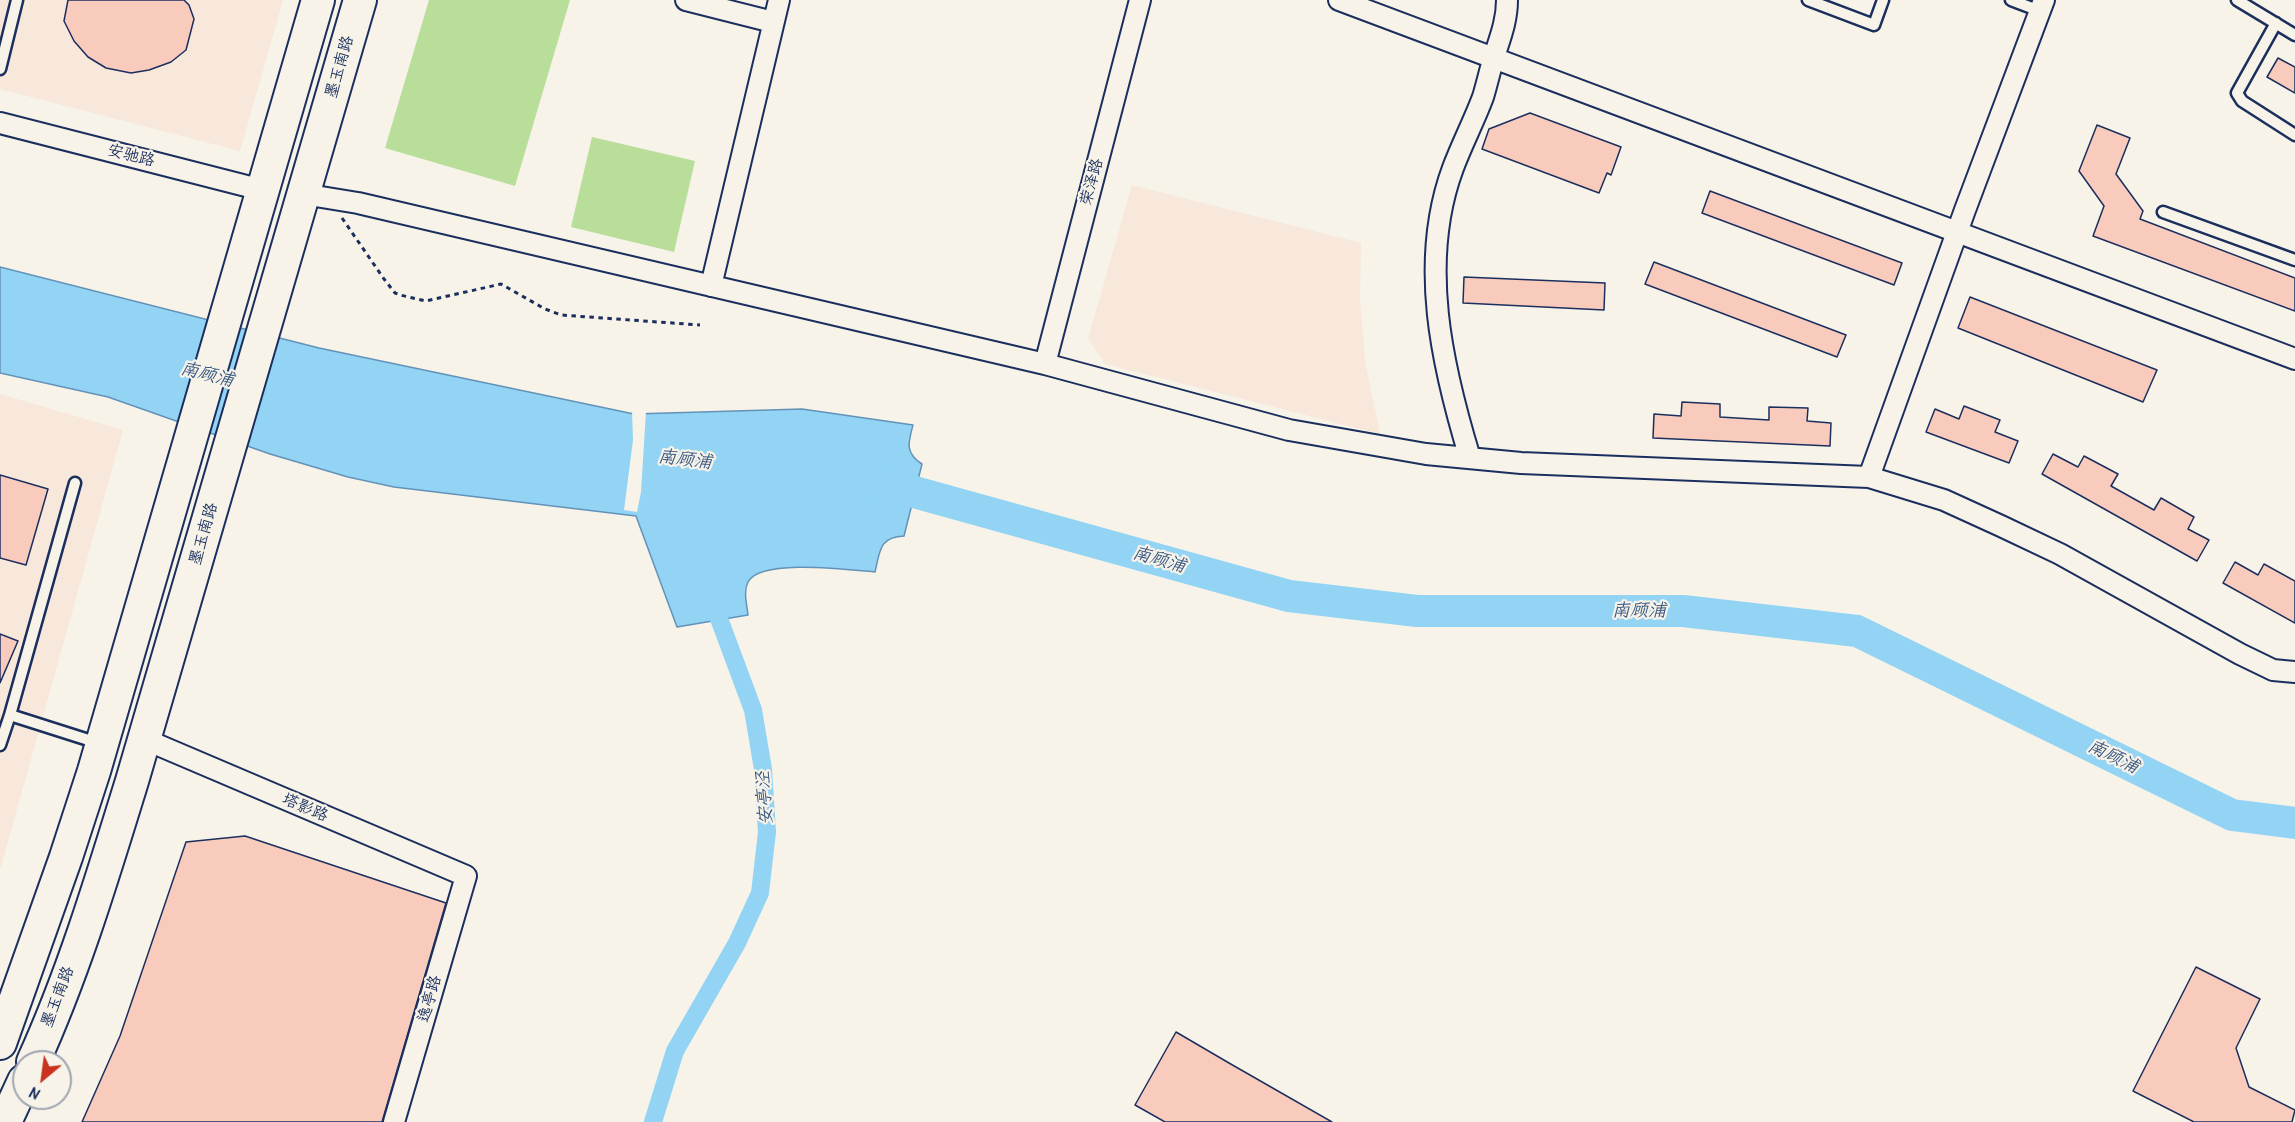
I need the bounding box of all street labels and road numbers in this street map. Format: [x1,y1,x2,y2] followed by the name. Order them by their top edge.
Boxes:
[322,34,358,100] street label: 墨玉南路
[105,141,157,171] street label: 安驰路
[1077,156,1107,208] street label: 荣泽路
[186,501,222,567] street label: 墨玉南路
[279,790,331,826] street label: 塔影路
[38,964,78,1030] street label: 墨玉南路
[414,973,446,1025] street label: 逸亭路

